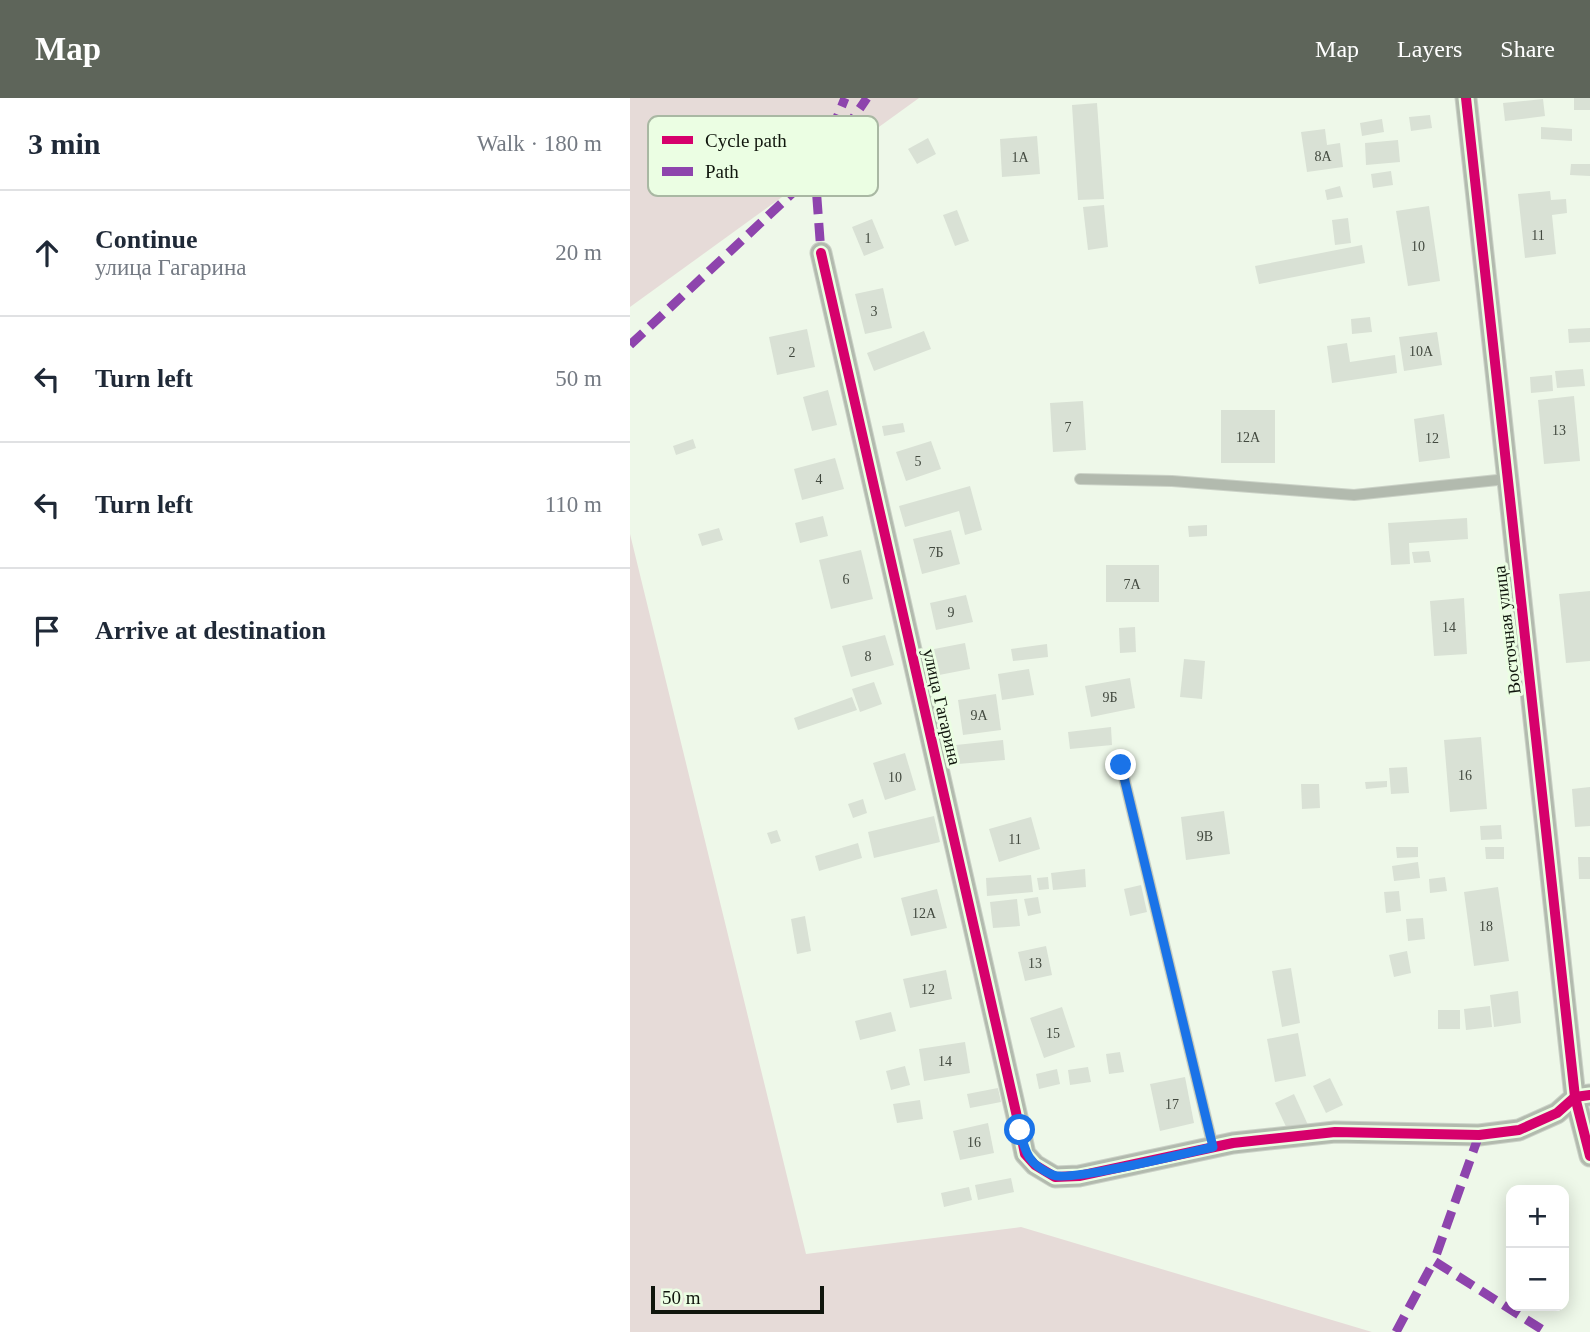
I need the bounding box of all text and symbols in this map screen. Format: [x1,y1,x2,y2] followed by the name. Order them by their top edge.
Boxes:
[35,31,101,67] text: Map
[1315,36,1359,62] text: Map
[1397,36,1462,62] text: Layers
[1500,36,1555,62] text: Share
[648,116,878,196] legend
[28,127,101,160] text: 3 min
[705,130,787,151] text: Cycle path
[477,131,602,156] text: Walk · 180 m
[1314,149,1332,164] house number: 8А
[1011,150,1029,165] house number: 1А
[705,161,739,182] text: Path
[95,225,198,254] text: Continue
[1531,228,1545,243] house number: 11
[865,231,872,246] house number: 1
[28,234,66,272] icon: ahead
[1411,239,1425,254] house number: 10
[555,240,602,265] text: 20 m
[95,255,246,280] text: улица Гагарина
[871,304,878,319] house number: 3
[1409,344,1434,359] house number: 10А
[789,345,796,360] house number: 2
[28,360,66,398] icon: left
[95,364,193,393] text: Turn left
[555,366,602,391] text: 50 m
[1065,420,1072,435] house number: 7
[1552,423,1566,438] house number: 13
[1236,430,1261,445] house number: 12А
[1425,431,1439,446] house number: 12
[915,454,922,469] house number: 5
[816,472,823,487] house number: 4
[28,486,66,524] icon: left
[95,490,193,519] text: Turn left
[545,492,602,517] text: 110 m
[928,545,944,560] house number: 7Б
[1489,565,1525,695] street label: Восточная улица
[843,572,850,587] house number: 6
[1123,577,1141,592] house number: 7А
[948,605,955,620] house number: 9
[28,612,66,650] icon: arrive
[95,616,326,645] text: Arrive at destination
[1442,620,1456,635] house number: 14
[919,647,965,767] street label: улица Гагарина
[865,649,872,664] house number: 8
[1102,690,1118,705] house number: 9Б
[970,708,988,723] house number: 9А
[1105,749,1136,780] route end
[1458,768,1472,783] house number: 16
[888,770,902,785] house number: 10
[1197,829,1213,844] house number: 9В
[1008,832,1022,847] house number: 11
[912,906,937,921] house number: 12А
[1479,919,1493,934] house number: 18
[1028,956,1042,971] house number: 13
[921,982,935,997] house number: 12
[1046,1026,1060,1041] house number: 15
[938,1054,952,1069] house number: 14
[1165,1097,1179,1112] house number: 17
[1004,1114,1035,1145] route start
[967,1135,981,1150] house number: 16
[1506,1185,1569,1311] map controls
[1506,1185,1569,1248] button: +
[1506,1248,1569,1311] button: −
[651,1283,824,1315] scale bar
[662,1287,701,1308] text: 50 m

